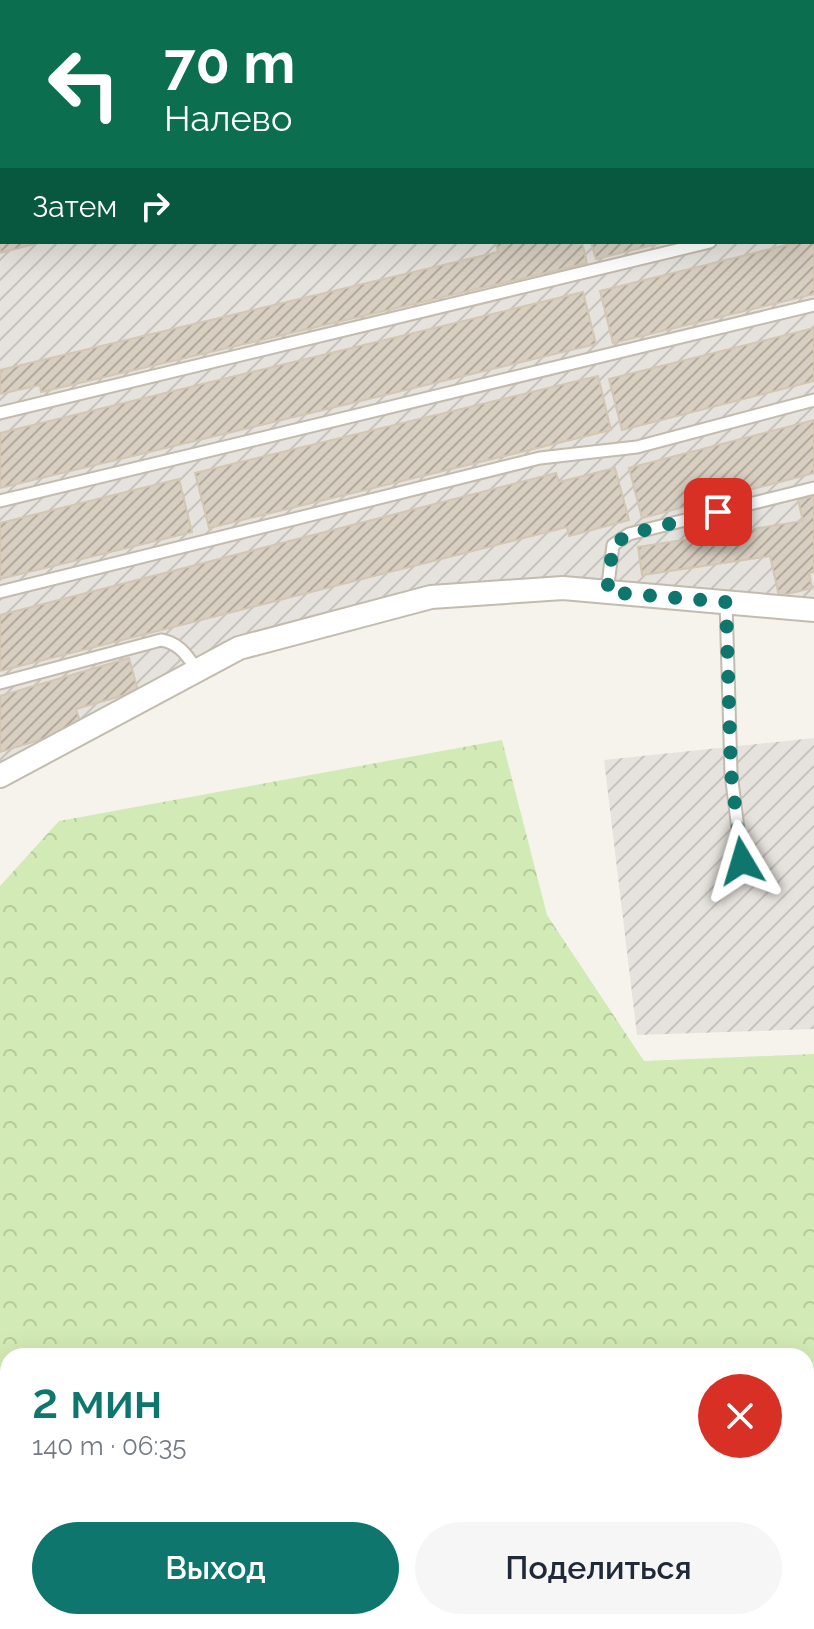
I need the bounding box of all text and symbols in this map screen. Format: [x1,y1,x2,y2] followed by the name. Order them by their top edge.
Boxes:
[164,30,295,96] text: 70 m
[32,32,136,136] icon: left
[164,97,292,139] text: Налево
[133,184,177,228] icon: right
[32,189,117,224] text: Затем
[684,478,752,546] pin
[696,490,740,534] icon: arrive
[700,819,784,903] position arrow
[32,1373,162,1429] text: 2 мин
[698,1374,782,1458] button: close
[32,1431,186,1461] text: 140 m · 06:35
[32,1522,399,1614] button: Выход
[415,1522,782,1614] button: Поделиться

